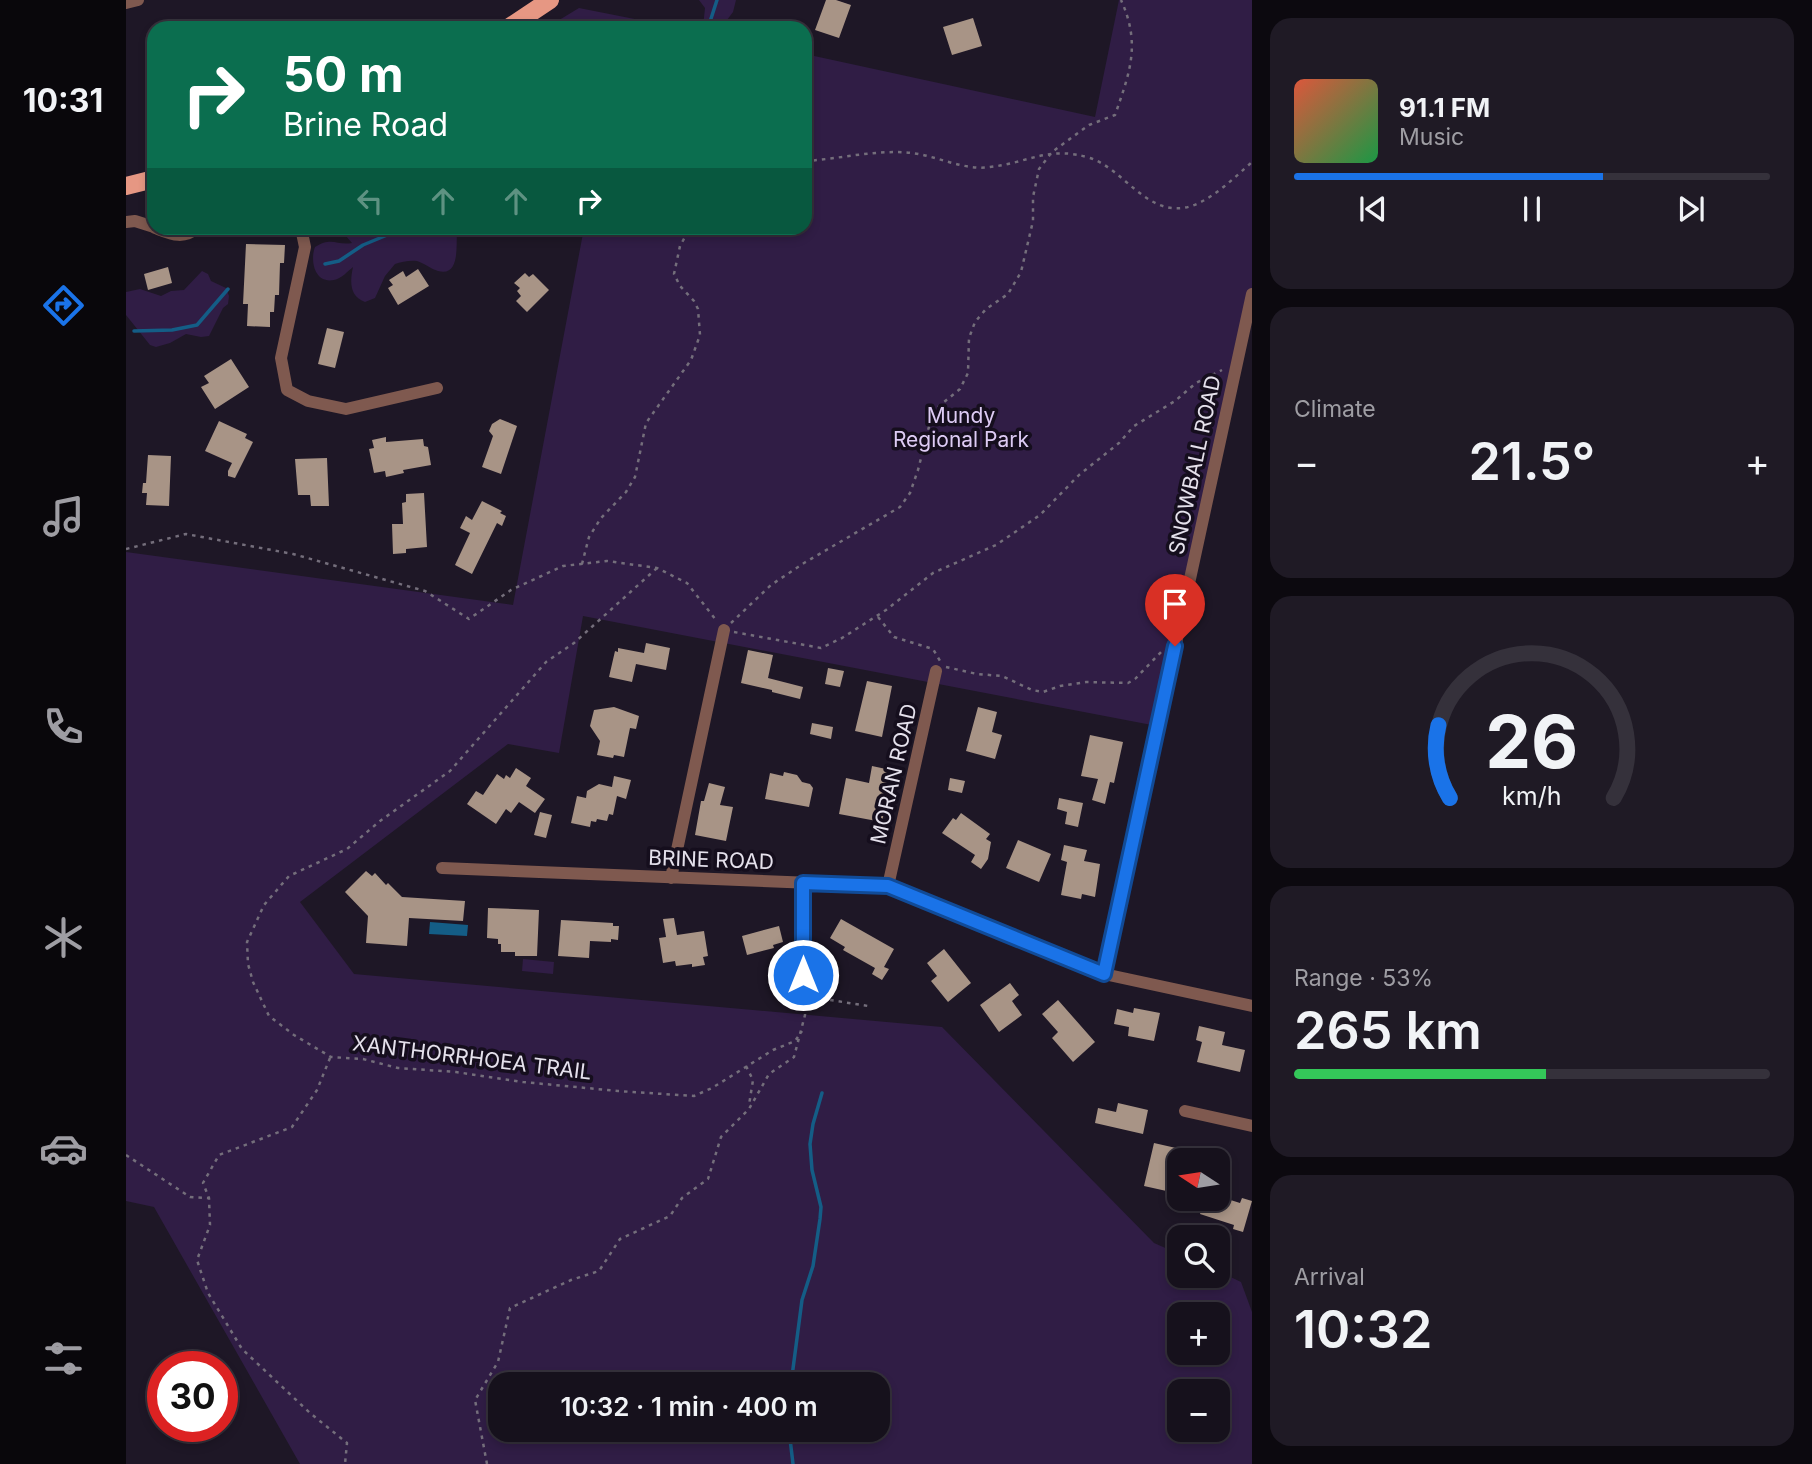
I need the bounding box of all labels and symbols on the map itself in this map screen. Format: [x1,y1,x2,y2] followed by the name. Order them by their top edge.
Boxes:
[1163,373,1226,557] street label: SNOWBALL ROAD
[893,403,1030,452] park label: Mundy Regional Park
[1145,574,1205,646] pin
[865,701,922,846] street label: MORAN ROAD
[648,845,774,874] street label: BRINE ROAD
[766,938,840,1012] position arrow
[351,1030,593,1085] street label: XANTHORRHOEA TRAIL
[1167,1148,1230,1211] north arrow
[147,1351,238,1442] speed limit sign: 30

